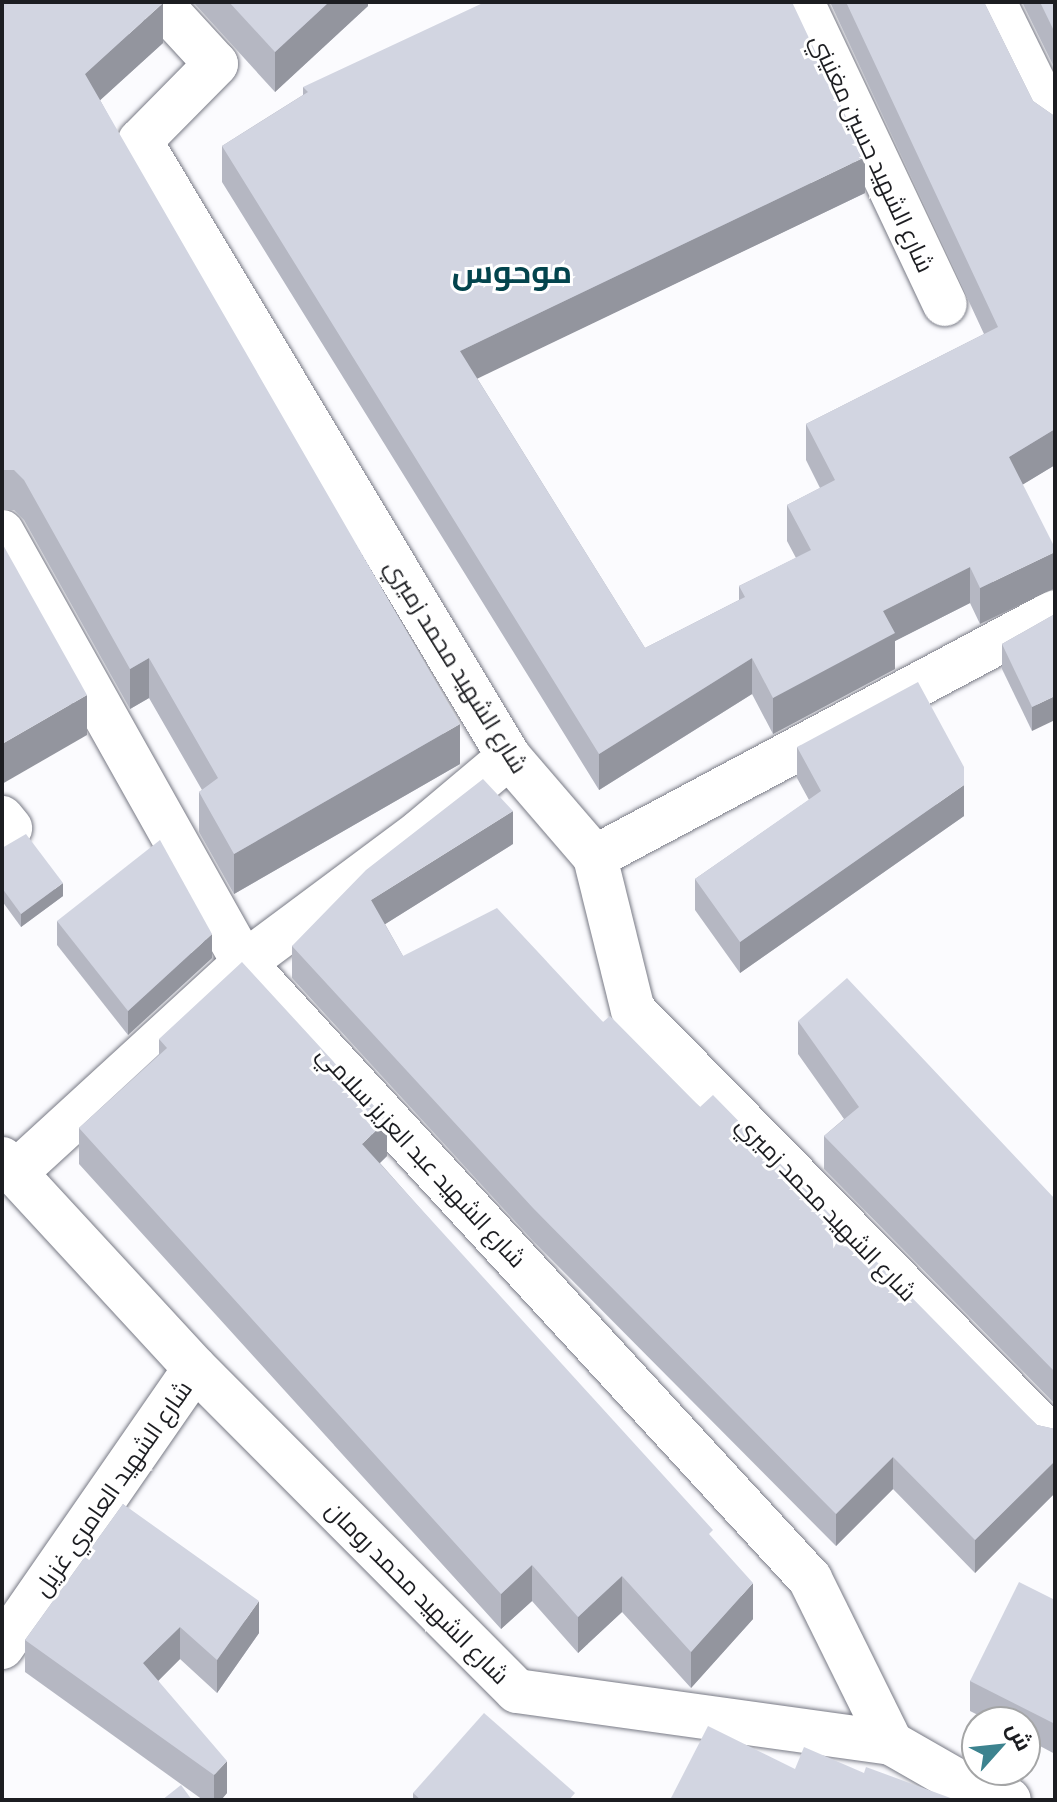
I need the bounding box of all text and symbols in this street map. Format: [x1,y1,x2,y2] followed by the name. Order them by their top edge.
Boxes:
[805,29,941,277] street label: شارع الشهيد حسين مغنيني
[452,251,572,289] district label: موحوس
[379,554,535,778] street label: شارع الشهيد محمد زميري
[312,1039,532,1273] street label: شارع الشهيد عبد العزيز سلامي
[731,1109,923,1307] street label: شارع الشهيد محمد زميري
[27,1375,197,1601] street label: شارع الشهيد العامري غزيل
[320,1494,516,1690] street label: شارع الشهيد محمد رومان
[961,1706,1041,1786] north arrow
[1003,1718,1039,1754] text: ش

